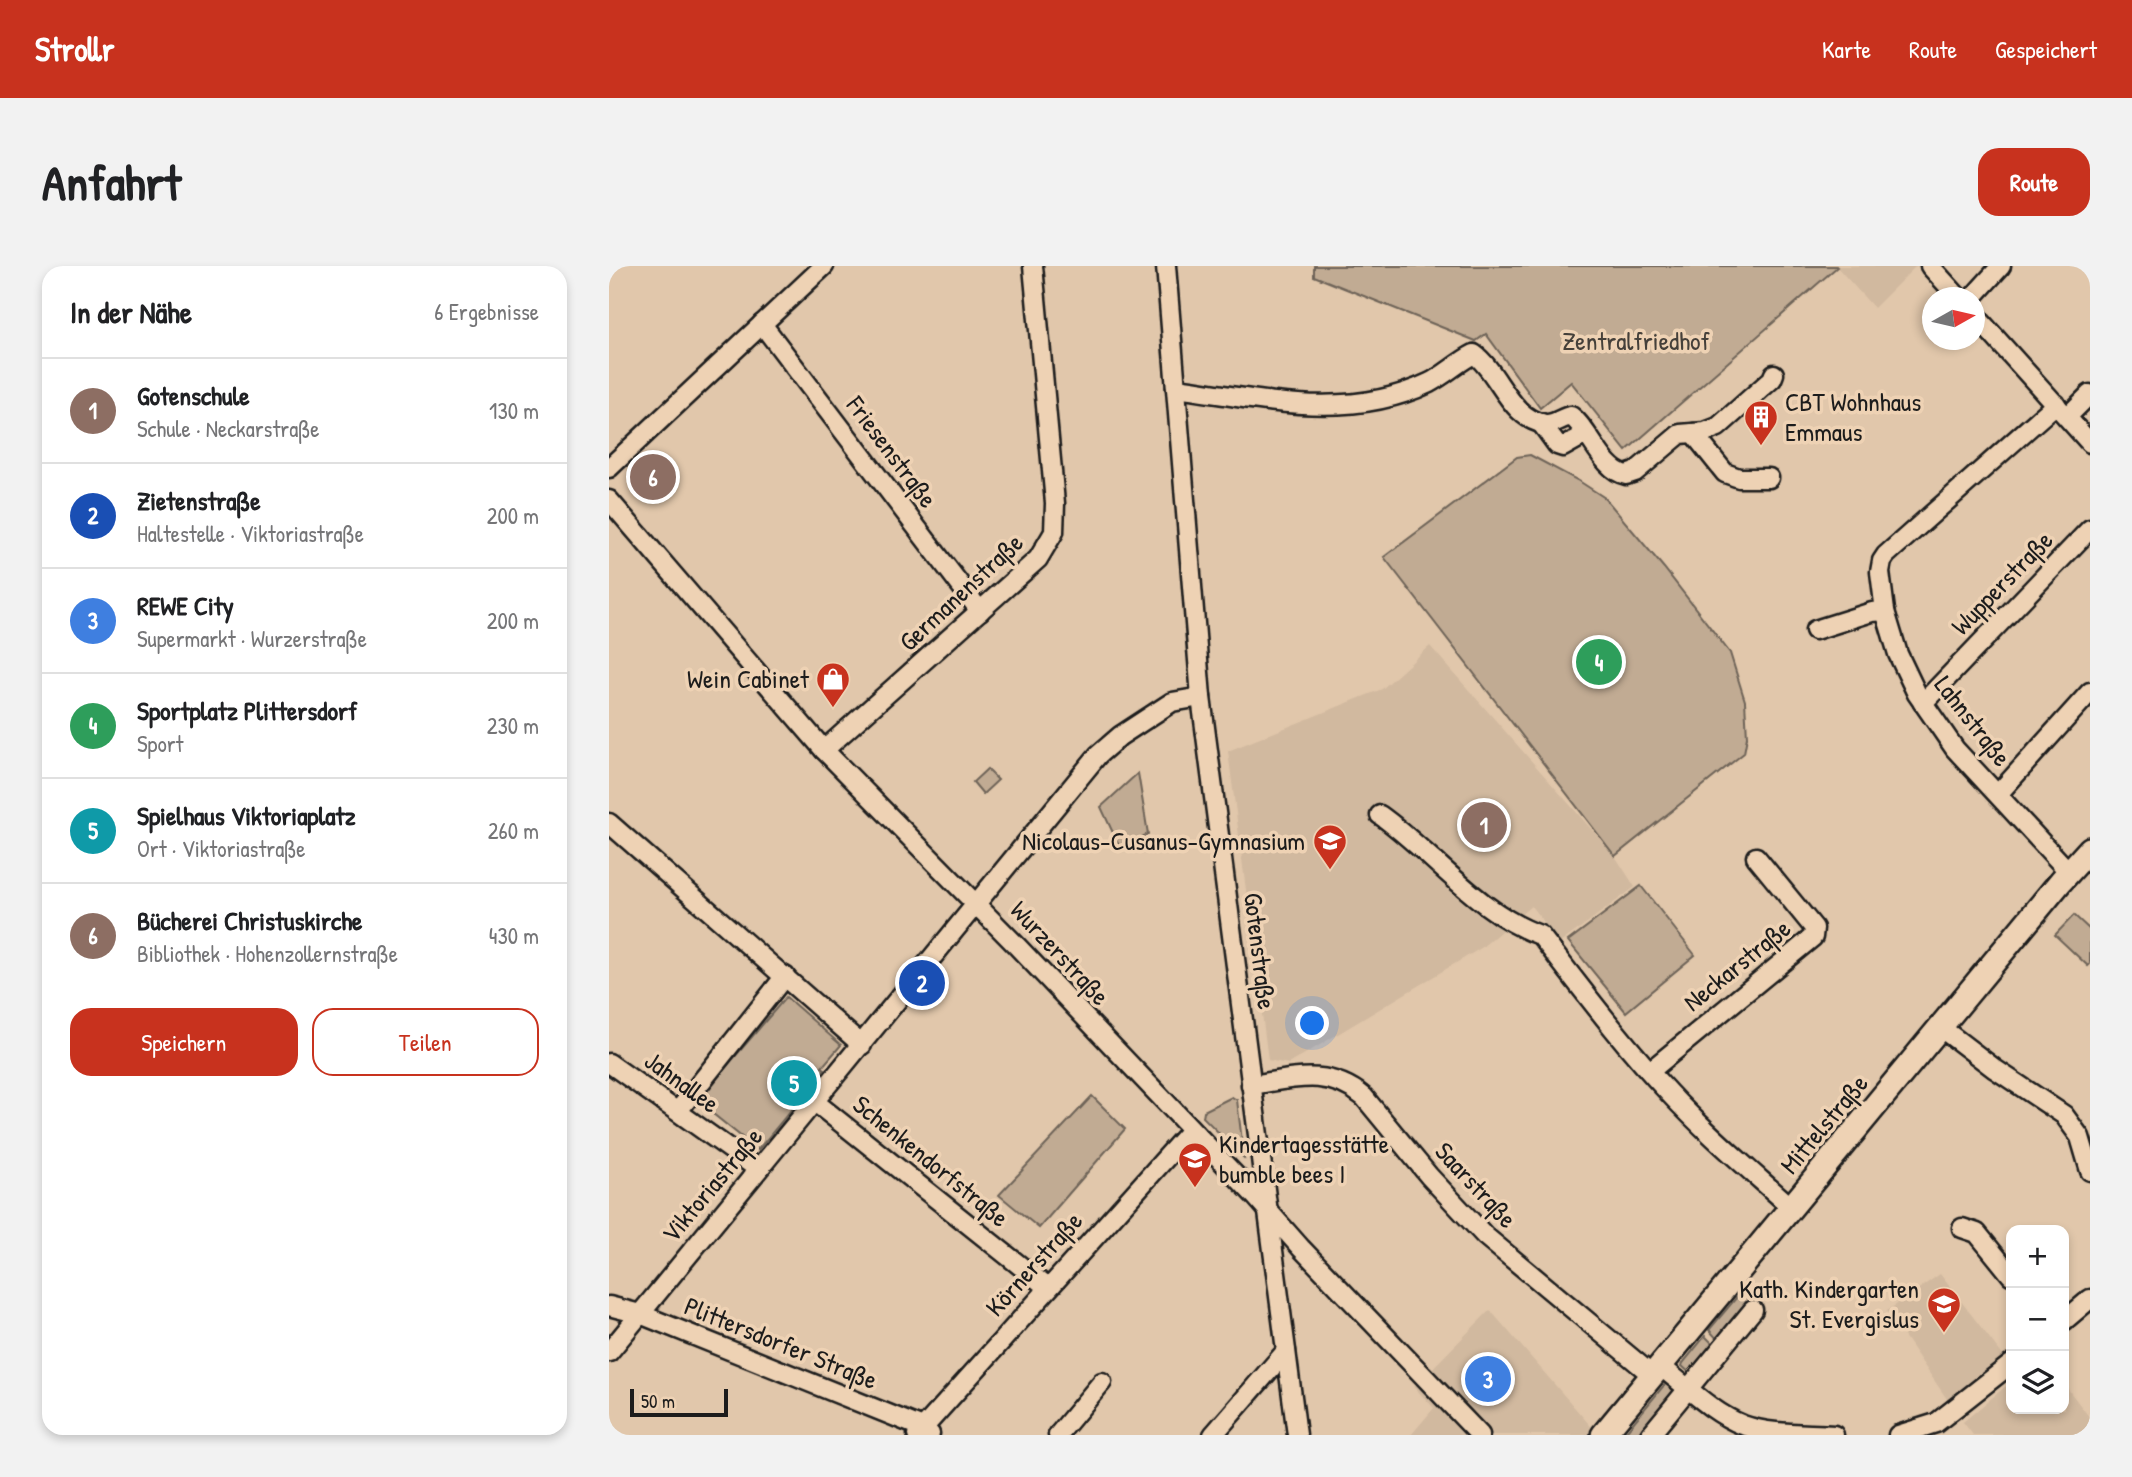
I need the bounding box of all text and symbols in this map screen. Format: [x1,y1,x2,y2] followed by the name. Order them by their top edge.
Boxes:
[35,27,114,71] text: Strollr
[1822,33,1871,65] text: Karte
[1909,33,1957,65] text: Route
[1995,33,2097,65] text: Gespeichert
[1978,148,2090,216] button: Route
[42,149,181,215] text: Anfahrt
[1922,287,1985,350] north arrow
[70,292,192,332] text: In der Nähe
[434,296,539,327] text: 6 Ergebnisse
[1562,323,1711,358] park label: Zentralfriedhof
[137,378,250,413] text: Gotenschule
[1785,384,1921,449] place label: CBT Wohnhaus Emmaus
[838,388,946,515] street label: Friesenstraße
[89,395,97,426] text: 1
[489,395,539,426] text: 130 m
[1742,398,1780,447] building icon: CBT Wohnhaus Emmaus
[137,413,319,444] text: Schule · Neckarstraße
[630,451,676,503] pin: 6
[137,483,261,518] text: Zietenstraße
[88,500,98,531] text: 2
[487,500,539,531] text: 200 m
[137,518,364,549] text: Haltestelle · Viktoriastraße
[1943,523,2060,642] street label: Wupperstraße
[891,525,1030,658] street label: Germanenstraße
[137,588,234,623] text: REWE City
[88,605,98,636] text: 3
[487,605,539,636] text: 200 m
[137,623,367,654] text: Supermarkt · Wurzerstraße
[1576,636,1622,688] pin: 4
[814,660,852,709] shop icon: Wein Cabinet
[687,661,810,696] place label: Wein Cabinet
[1927,668,2020,773] street label: Lahnstraße
[137,693,357,728] text: Sportplatz Plittersdorf
[89,710,97,741] text: 4
[487,710,539,741] text: 230 m
[137,728,183,759] text: Sport
[137,798,356,833] text: Spielhaus Viktoriaplatz
[1461,799,1507,851] pin: 1
[88,815,98,846] text: 5
[488,815,539,846] text: 260 m
[1311,822,1349,871] school or university icon: Nicolaus-Cusanus-Gymnasium
[1022,823,1305,858] place label: Nicolaus-Cusanus-Gymnasium
[137,833,306,864] text: Ort · Viktoriastraße
[1236,891,1285,1011] street label: Gotenstraße
[1003,893,1118,1013] street label: Wurzerstraße
[137,903,362,938] text: Bücherei Christuskirche
[1676,911,1798,1019] street label: Neckarstraße
[88,920,98,951] text: 6
[489,920,539,951] text: 430 m
[137,938,398,969] text: Bibliothek · Hohenzollernstraße
[899,957,945,1009] pin: 2
[1295,1006,1329,1040] your location
[70,1008,298,1076] button: Speichern
[312,1008,539,1076] button: Teilen
[638,1043,727,1121] street label: Jahnallee
[771,1057,817,1109] pin: 5
[1772,1067,1875,1181] street label: Mittelstraße
[846,1087,1017,1234] street label: Schenkendorfstraße
[653,1120,770,1250] street label: Viktoriastraße
[1219,1126,1389,1191] place label: Kindertagesstätte bumble bees I
[1428,1134,1525,1235] street label: Saarstraße
[1176,1140,1214,1189] school or university icon: Kindertagesstätte bumble bees I
[977,1204,1090,1323] street label: Körnerstraße
[2006,1225,2069,1414] map controls
[2006,1225,2069,1288] button: +
[1739,1271,1919,1336] place label: Kath. Kindergarten St. Evergislus
[1925,1285,1963,1334] school or university icon: Kath. Kindergarten St. Evergislus
[680,1288,883,1397] street label: Plittersdorfer Straße
[2006,1288,2069,1351] button: −
[2006,1351,2069,1414] button: layers
[1465,1353,1511,1405] pin: 3
[630,1386,728,1418] scale bar
[641,1388,675,1414] text: 50 m

